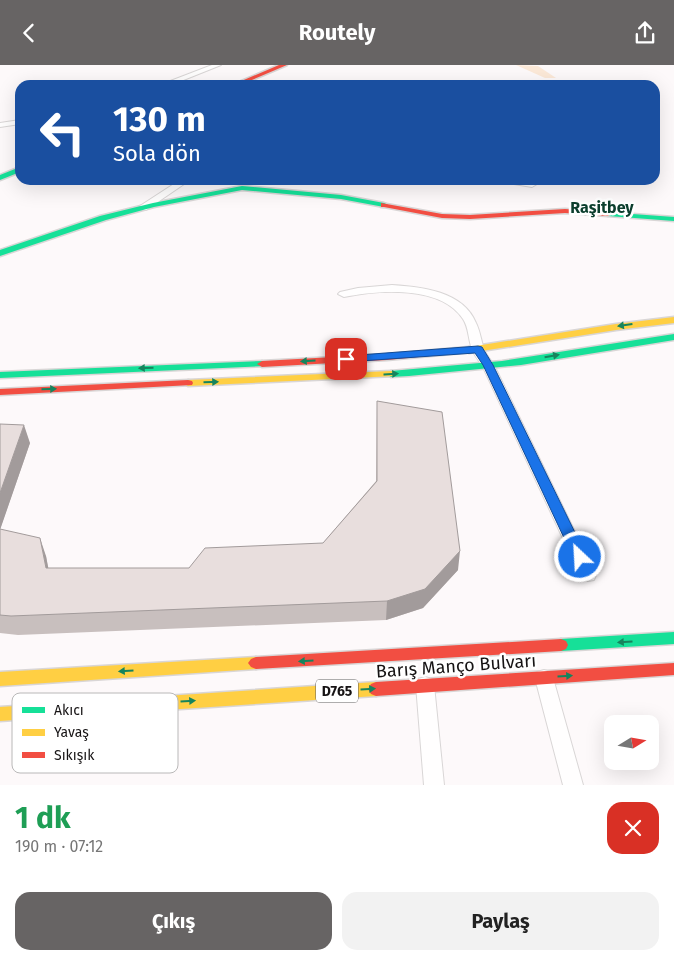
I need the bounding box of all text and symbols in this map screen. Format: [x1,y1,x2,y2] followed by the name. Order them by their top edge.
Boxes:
[15,19,43,47] icon: back
[299,19,375,46] text: Routely
[631,19,659,47] icon: share
[113,98,206,140] text: 130 m
[30,100,95,165] icon: left
[113,140,201,167] text: Sola dön
[570,198,634,218] district label: Raşitbey
[617,321,633,329] one-way arrow
[325,338,367,380] pin
[332,345,360,373] icon: arrive
[545,352,561,360] one-way arrow
[300,357,316,365] one-way arrow
[137,365,153,373] one-way arrow
[383,370,399,378] one-way arrow
[203,378,219,386] one-way arrow
[41,384,57,392] one-way arrow
[553,530,605,582] position arrow
[617,638,633,646] one-way arrow
[375,649,537,683] street label: Barış Manço Bulvarı
[298,657,314,665] one-way arrow
[118,668,134,676] one-way arrow
[557,672,573,680] one-way arrow
[316,679,358,703] road number: D765
[360,685,376,693] one-way arrow
[12,693,178,773] legend
[181,697,197,705] one-way arrow
[54,702,84,719] text: Akıcı
[604,715,659,770] north arrow
[604,715,659,770] map controls
[54,724,89,741] text: Yavaş
[54,747,95,764] text: Sıkışık
[15,800,71,836] text: 1 dk
[607,802,659,854] button: close
[15,837,103,856] text: 190 m · 07:12
[15,892,332,950] button: Çıkış
[342,892,659,950] button: Paylaş

